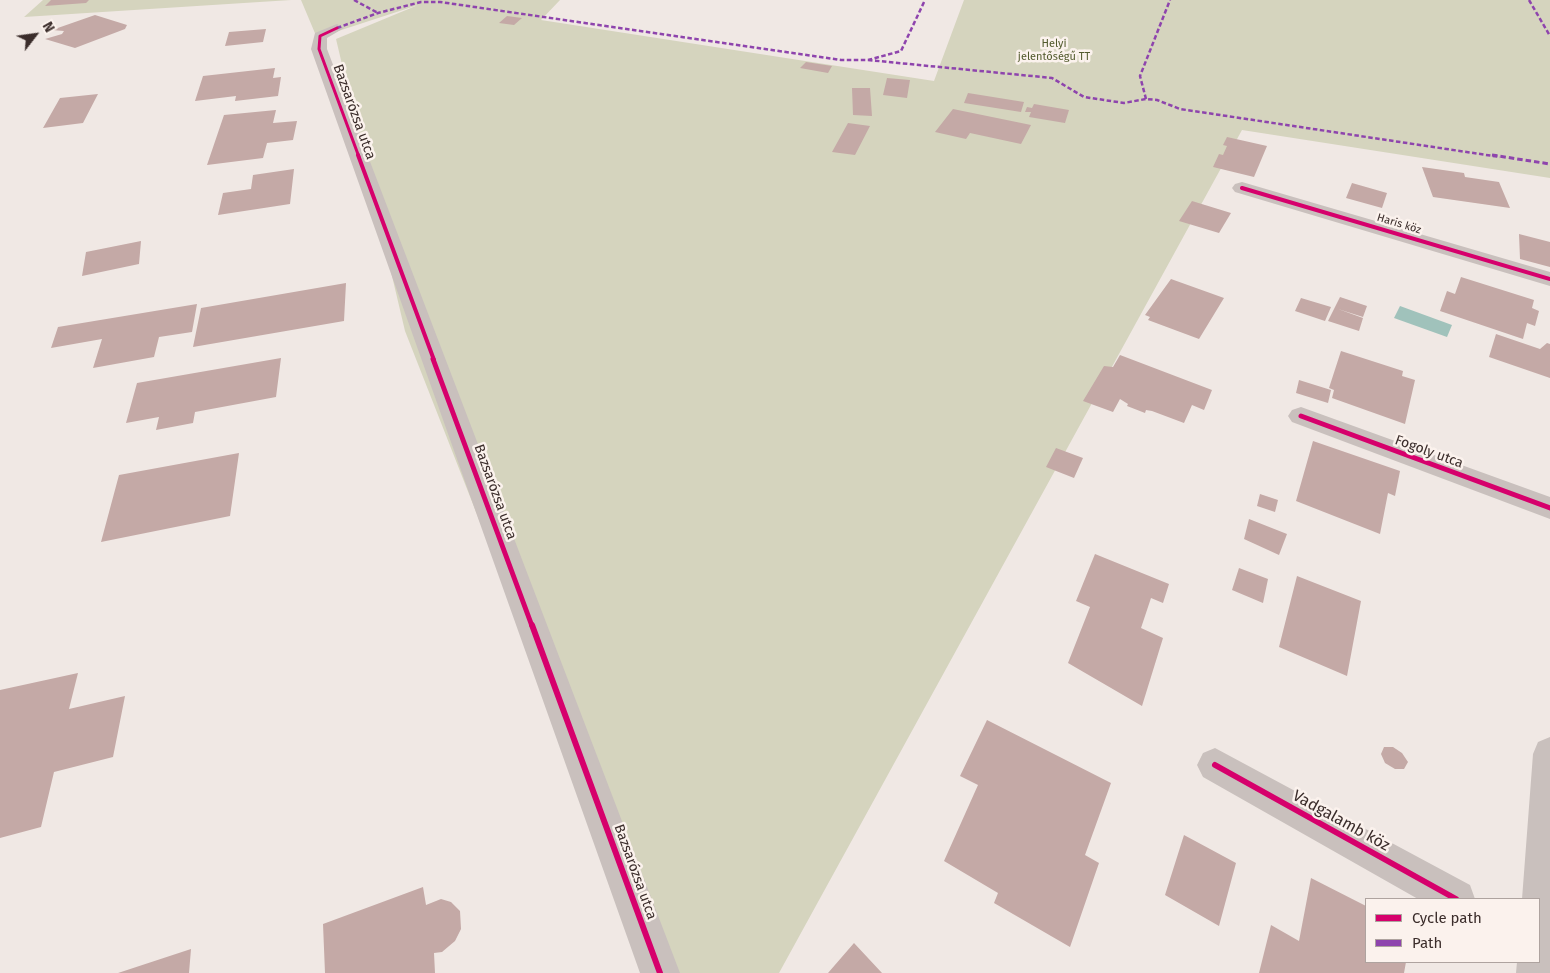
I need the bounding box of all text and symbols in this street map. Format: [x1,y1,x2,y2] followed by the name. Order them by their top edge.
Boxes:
[10,10,60,60] north arrow
[39,19,58,36] text: N
[1018,37,1090,63] park label: Helyi jelentőségű TT
[329,62,379,162] street label: Bazsarózsa utca
[1375,211,1423,237] street label: Haris köz
[1393,432,1465,472] street label: Fogoly utca
[470,442,520,542] street label: Bazsarózsa utca
[1289,786,1393,856] street label: Vadgalamb köz
[610,822,660,922] street label: Bazsarózsa utca
[1365,898,1540,963] legend
[1412,909,1482,927] text: Cycle path
[1412,934,1442,952] text: Path

